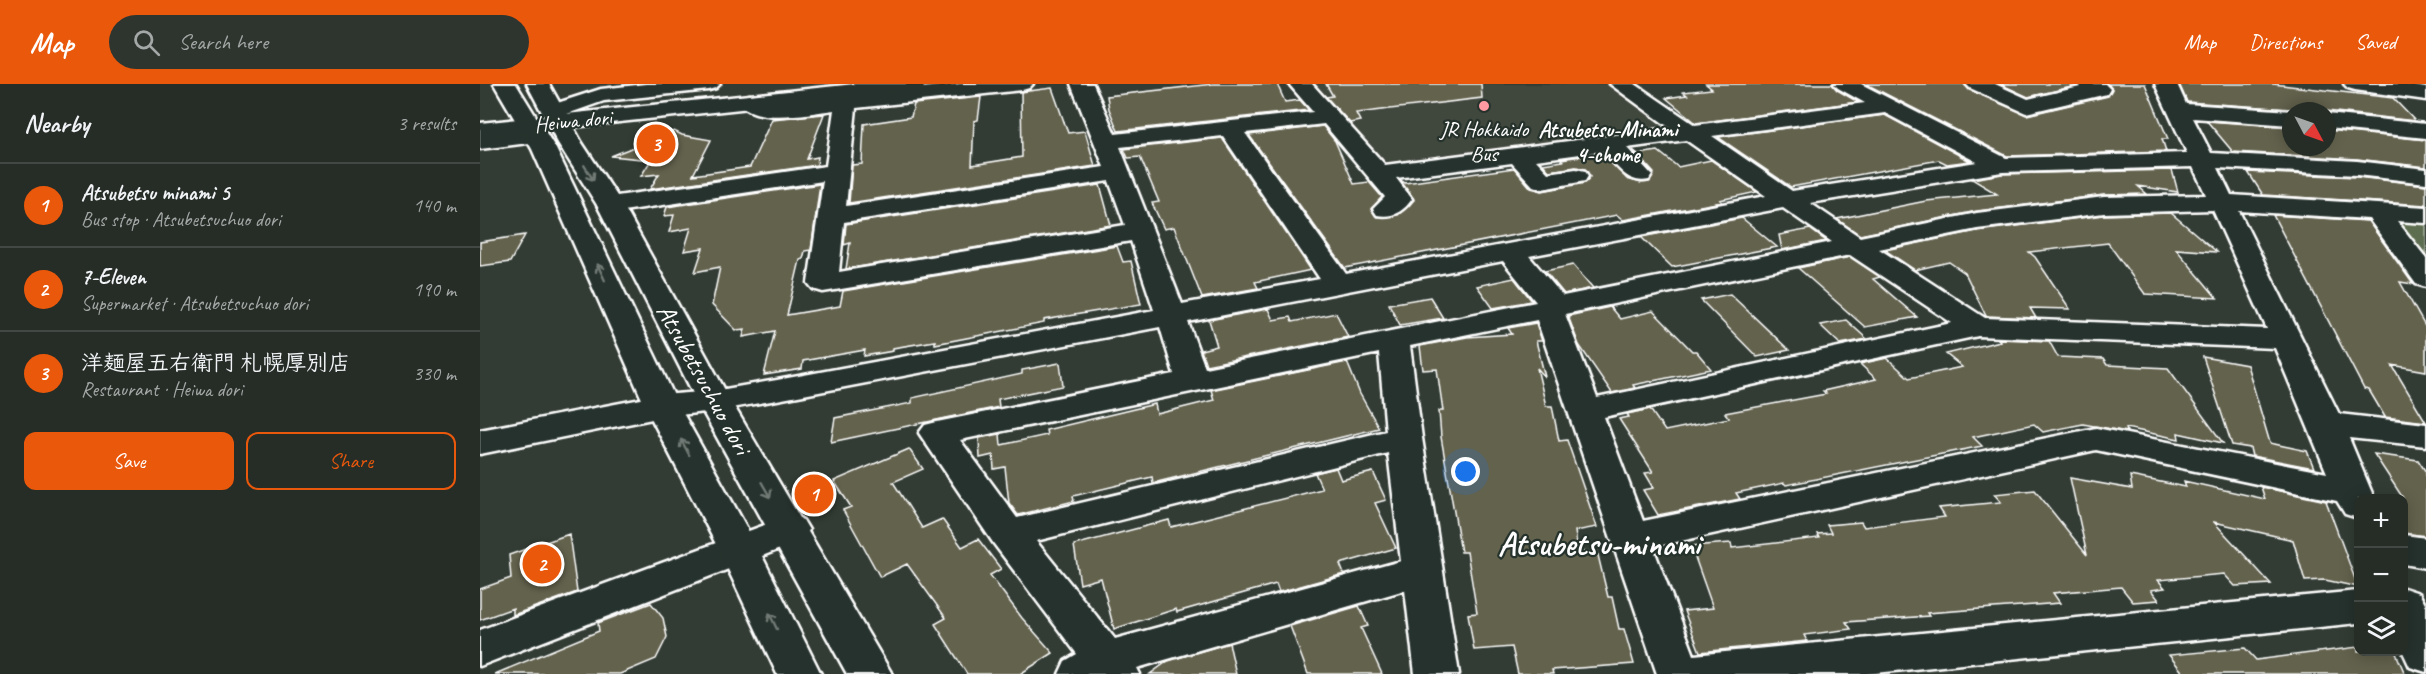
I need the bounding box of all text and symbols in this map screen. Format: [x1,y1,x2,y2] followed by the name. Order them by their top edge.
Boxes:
[109,15,529,69] search box
[30,25,73,60] text: Map
[130,26,163,59] icon: search
[178,28,268,56] text: Search here
[2184,29,2216,55] text: Map
[2249,29,2322,55] text: Directions
[2355,29,2396,55] text: Saved
[1477,99,1491,113] marker: JR Hokkaido Bus
[2282,102,2336,156] north arrow
[533,103,616,139] street label: Heiwa dori
[24,107,89,140] text: Nearby
[397,111,456,136] text: 3 results
[1439,115,1530,168] place label: JR Hokkaido Bus
[1538,116,1680,169] district label: Atsubetsu-Minami 4-chome
[636,122,675,166] pin: 3
[583,164,595,181] one-way arrow
[81,179,230,207] text: Atsubetsu minami 5
[39,193,48,218] text: 1
[413,193,456,218] text: 140 m
[81,207,281,232] text: Bus stop · Atsubetsuchuo dori
[81,263,146,291] text: 7-Eleven
[594,263,606,281] one-way arrow
[39,277,48,302] text: 2
[413,277,456,302] text: 190 m
[81,291,308,316] text: Supermarket · Atsubetsuchuo dori
[649,298,761,463] street label: Atsubetsuchuo dori
[81,349,350,377] text: 洋麺屋五右衛門 札幌厚別店
[39,361,48,386] text: 3
[413,361,456,386] text: 330 m
[81,377,243,402] text: Restaurant · Heiwa dori
[24,432,234,490] button: Save
[246,432,456,490] button: Share
[679,439,690,457] one-way arrow
[1451,457,1480,486] your location
[794,472,834,516] pin: 1
[760,481,772,498] one-way arrow
[2354,494,2408,656] map controls
[2354,494,2408,548] button: +
[1498,523,1704,565] district label: Atsubetsu-minami
[522,542,562,586] pin: 2
[2354,548,2408,602] button: −
[2354,602,2408,656] button: layers
[767,613,779,631] one-way arrow

